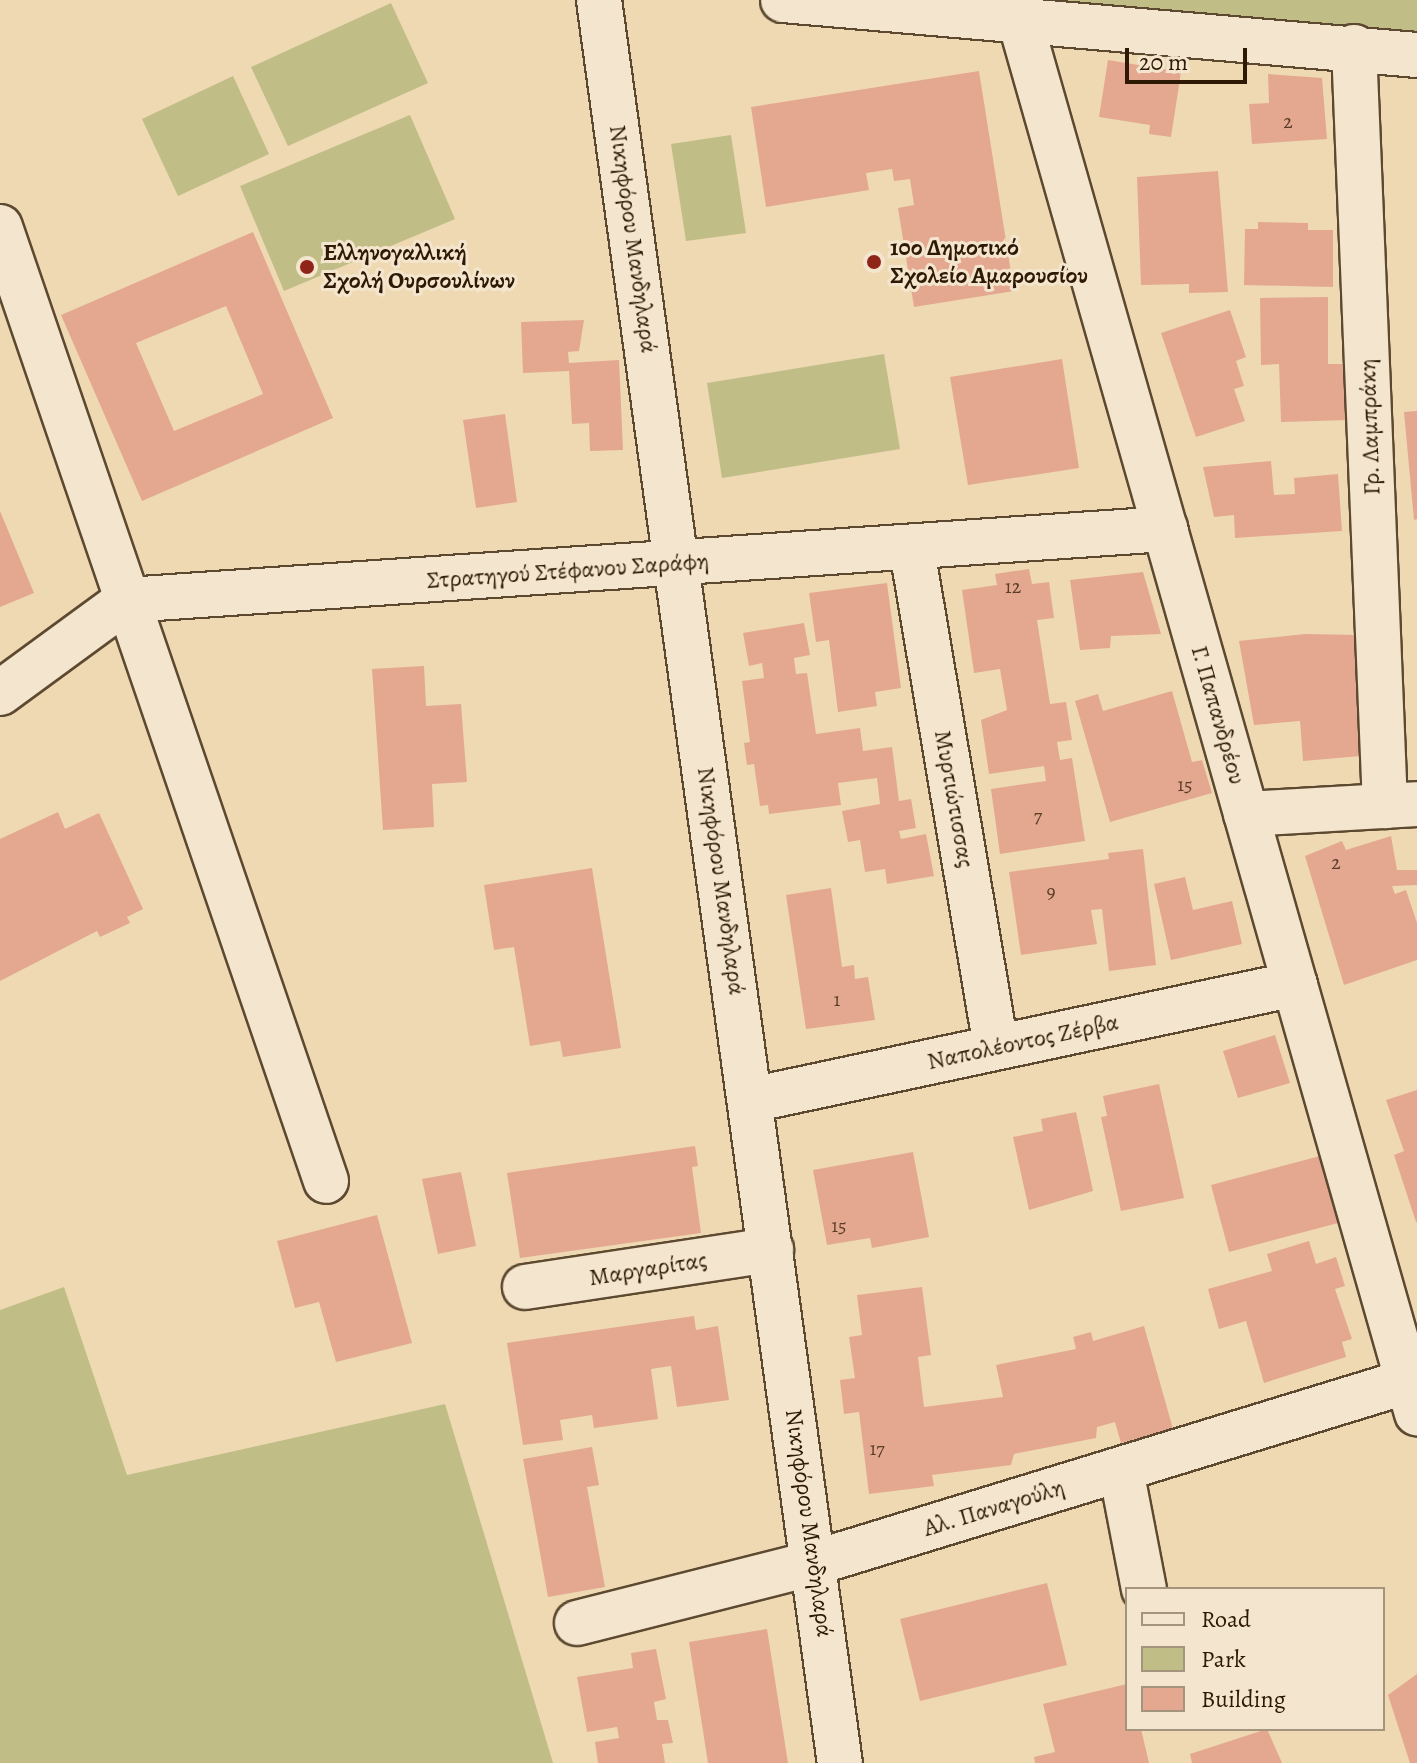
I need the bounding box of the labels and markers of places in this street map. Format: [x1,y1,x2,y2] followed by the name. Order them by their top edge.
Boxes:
[890,234,1088,290] place label: 10ο Δημοτικό Σχολείο Αμαρουσίου
[323,239,515,295] place label: Ελληνογαλλική Σχολή Ουρσουλίνων
[865,253,883,271] marker: 10ο Δημοτικό Σχολείο Αμαρουσίου
[298,258,316,276] marker: Ελληνογαλλική Σχολή Ουρσουλίνων

